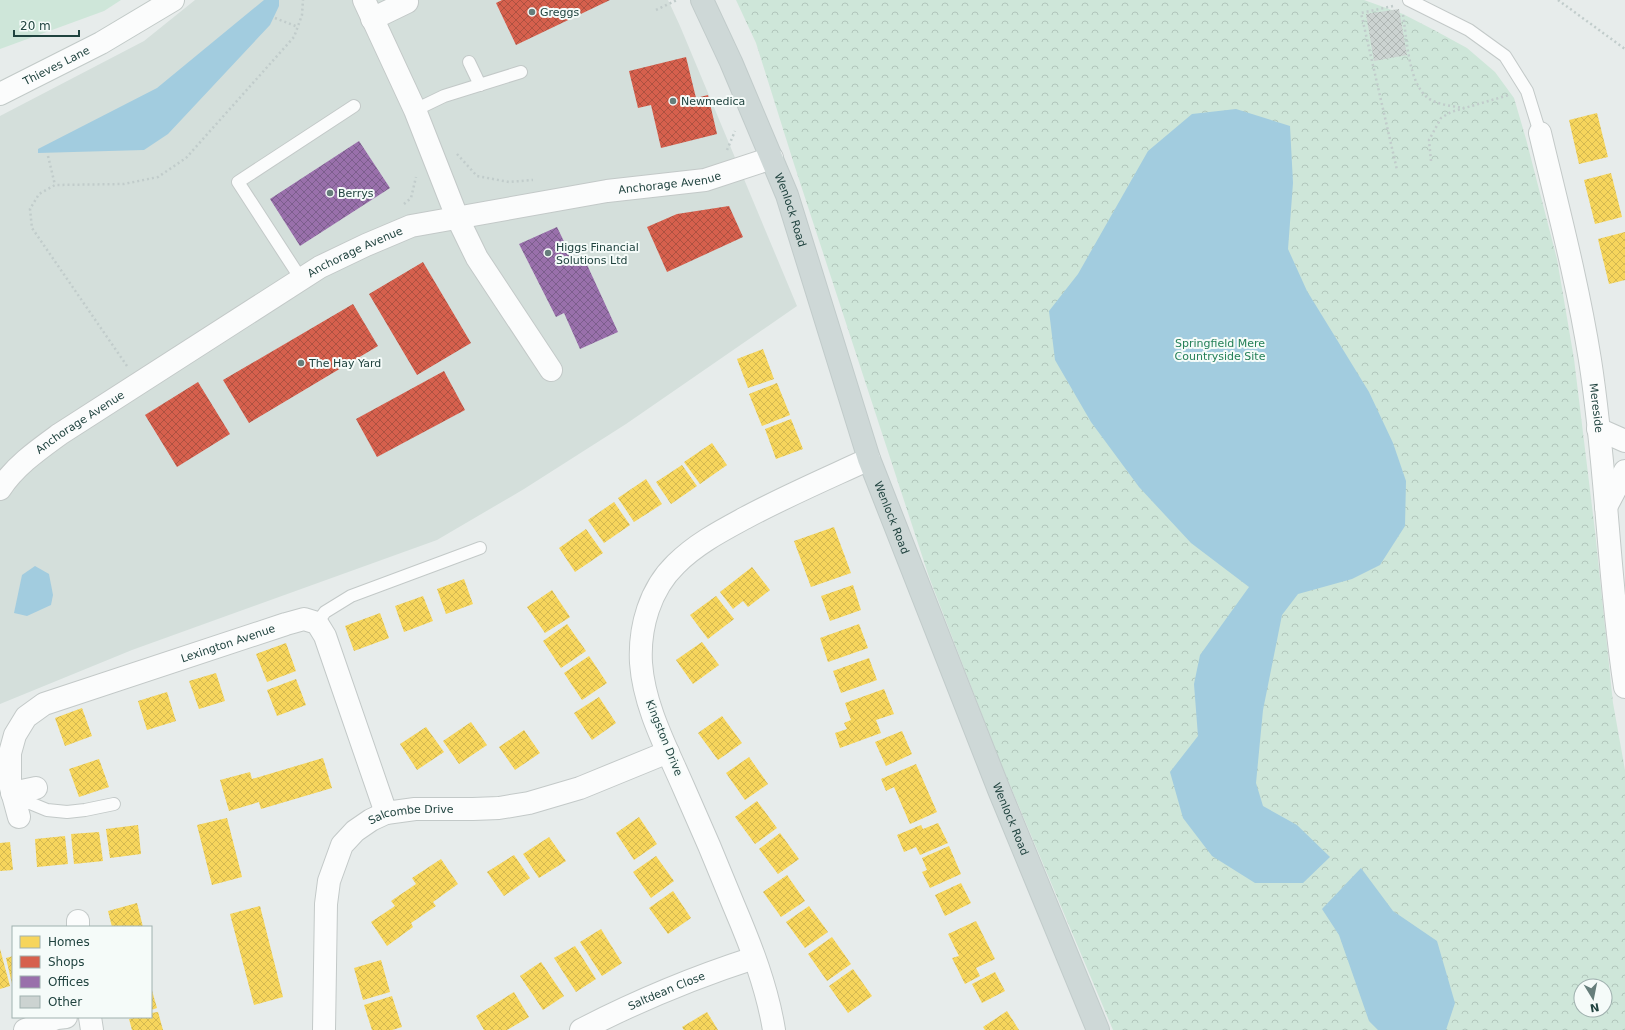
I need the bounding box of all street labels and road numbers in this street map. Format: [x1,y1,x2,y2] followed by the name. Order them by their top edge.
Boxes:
[20,43,92,88] street label: Thieves Lane
[618,169,723,196] street label: Anchorage Avenue
[772,171,809,248] street label: Wenlock Road
[305,224,405,280] street label: Anchorage Avenue
[1587,382,1606,434] street label: Mereside
[33,388,127,456] street label: Anchorage Avenue
[872,479,912,556] street label: Wenlock Road
[179,621,277,665] street label: Lexington Avenue
[643,698,685,778] street label: Kingston Drive
[990,781,1032,857] street label: Wenlock Road
[366,803,454,827] street label: Salcombe Drive
[626,969,707,1013] street label: Saltdean Close

